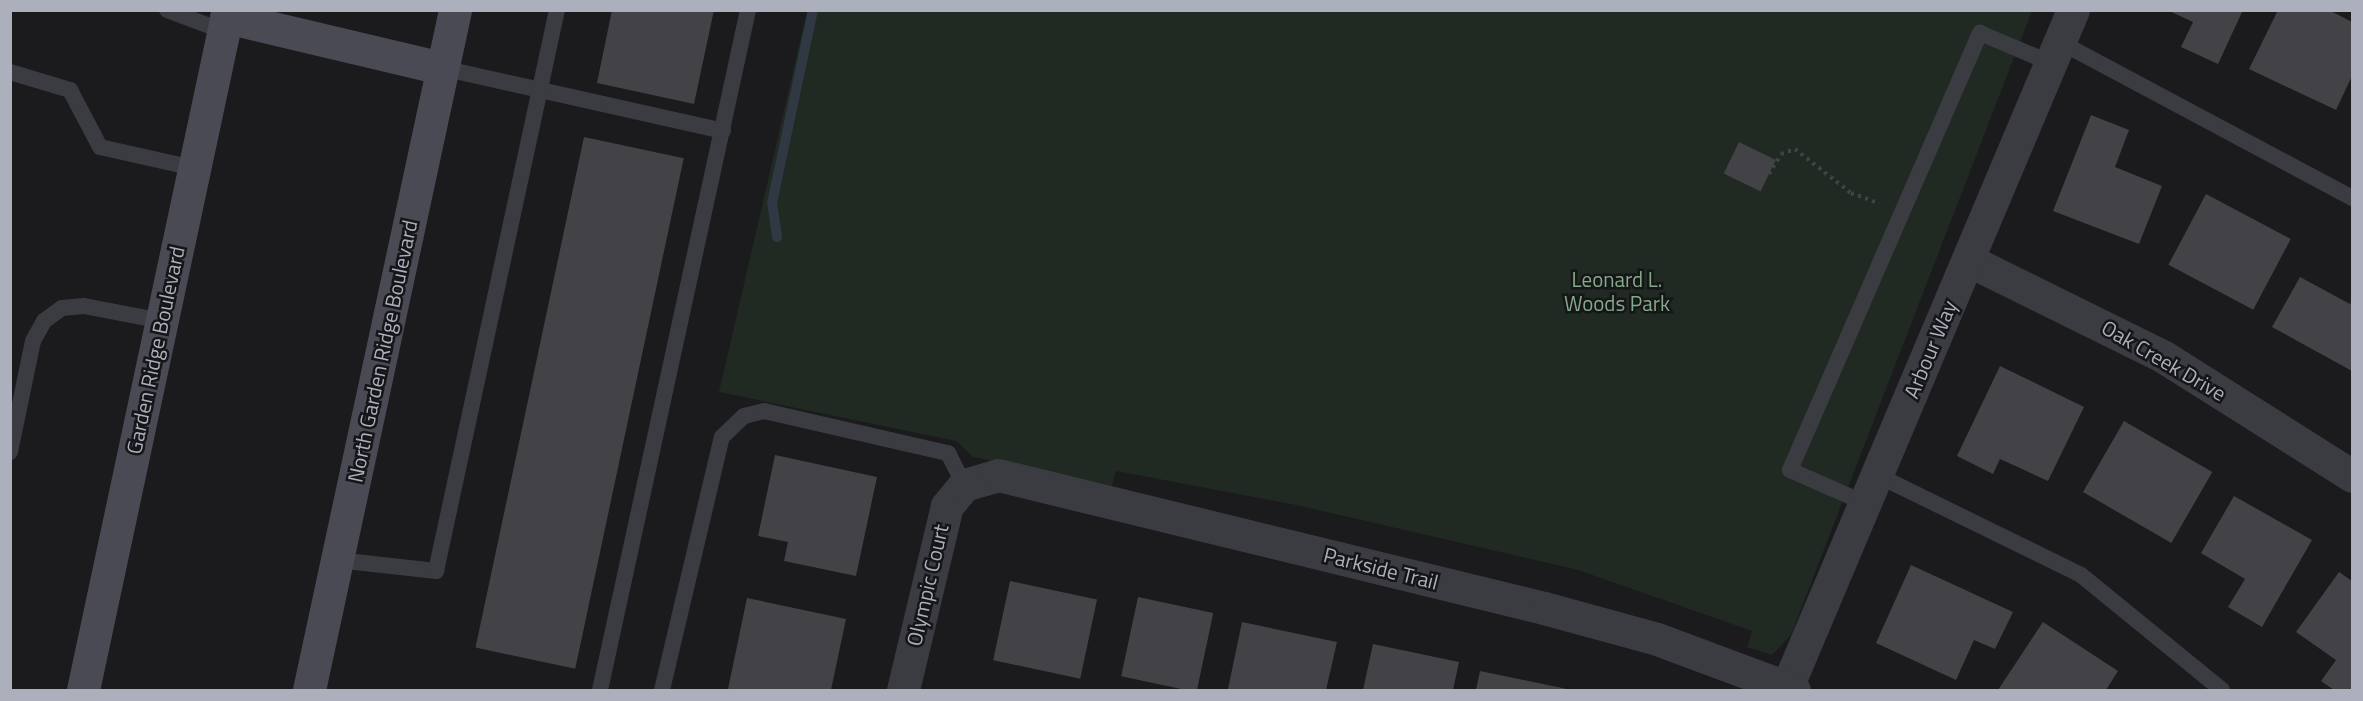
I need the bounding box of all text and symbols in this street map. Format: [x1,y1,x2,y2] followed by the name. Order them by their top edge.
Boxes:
[342,218,422,484] street label: North Garden Ridge Boulevard
[121,244,189,456] street label: Garden Ridge Boulevard
[1564,266,1670,316] park label: Leonard L. Woods Park
[1898,296,1962,402] street label: Arbour Way
[2097,314,2231,406] street label: Oak Creek Drive
[901,522,953,648] street label: Olympic Court
[1321,542,1441,594] street label: Parkside Trail

